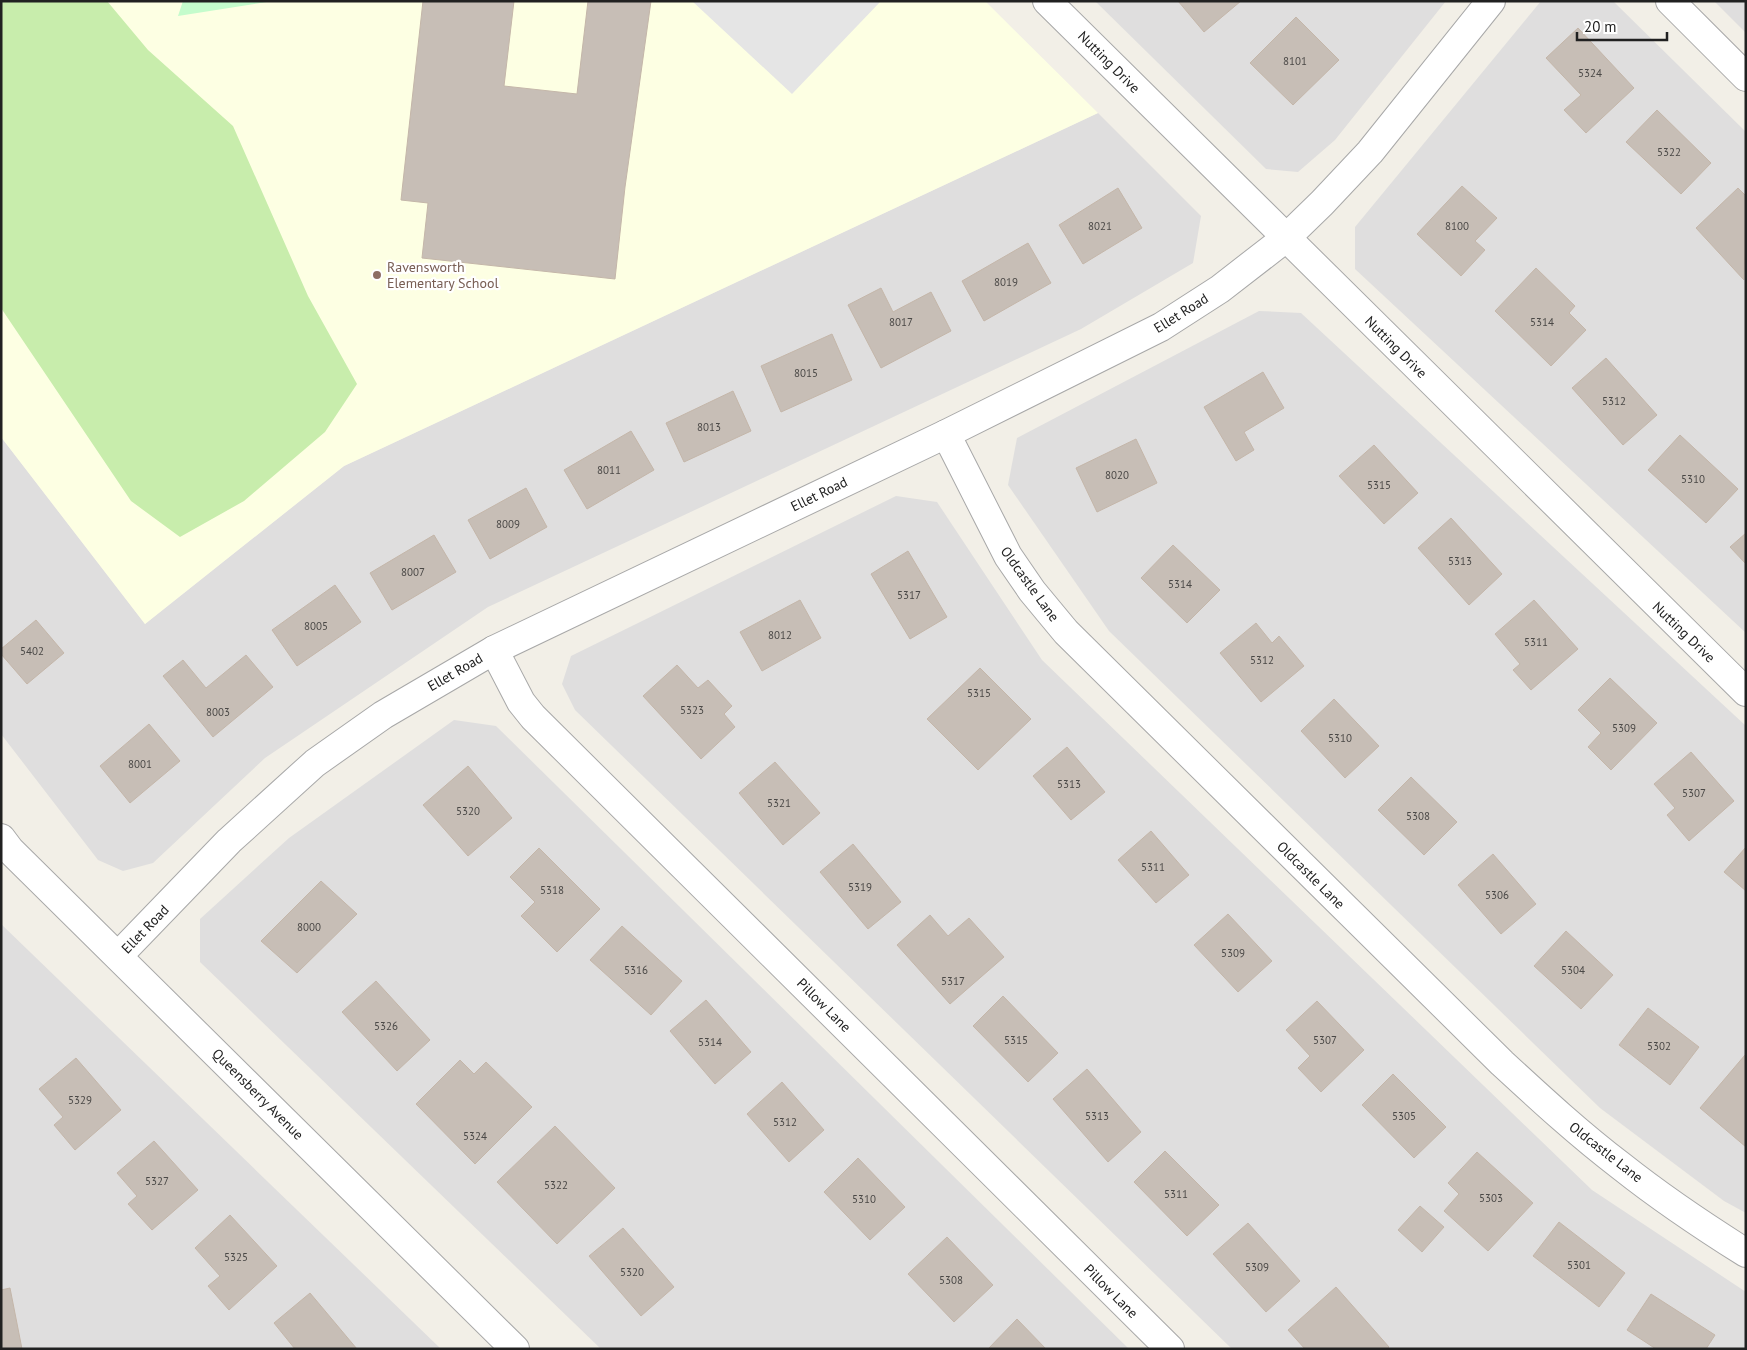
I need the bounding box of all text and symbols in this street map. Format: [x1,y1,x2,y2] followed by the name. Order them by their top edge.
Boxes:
[1577,10,1667,42] scale bar
[1584,17,1617,36] text: 20 m
[1074,27,1144,97] street label: Nutting Drive
[1283,54,1307,68] house number: 8101
[1578,66,1602,80] house number: 5324
[1657,145,1681,159] house number: 5322
[1088,219,1112,233] house number: 8021
[1445,219,1469,233] house number: 8100
[387,258,499,292] place label: Ravensworth Elementary School
[371,269,383,281] marker: Ravensworth Elementary School
[994,275,1018,289] house number: 8019
[1150,289,1212,337] street label: Ellet Road
[1361,312,1431,382] street label: Nutting Drive
[889,315,913,329] house number: 8017
[1530,315,1554,329] house number: 5314
[794,366,818,380] house number: 8015
[1602,394,1626,408] house number: 5312
[697,420,721,434] house number: 8013
[597,463,621,477] house number: 8011
[1105,468,1129,482] house number: 8020
[1681,472,1705,486] house number: 5310
[788,473,850,515] street label: Ellet Road
[1367,478,1391,492] house number: 5315
[496,517,520,531] house number: 8009
[997,543,1063,625] street label: Oldcastle Lane
[1448,554,1472,568] house number: 5313
[401,565,425,579] house number: 8007
[1168,577,1192,591] house number: 5314
[897,588,921,602] house number: 5317
[1649,598,1719,666] street label: Nutting Drive
[304,619,328,633] house number: 8005
[768,628,792,642] house number: 8012
[1524,635,1548,649] house number: 5311
[20,644,44,658] house number: 5402
[424,649,486,695] street label: Ellet Road
[1250,653,1274,667] house number: 5312
[967,686,991,700] house number: 5315
[680,703,704,717] house number: 5323
[206,705,230,719] house number: 8003
[1612,721,1636,735] house number: 5309
[1328,731,1352,745] house number: 5310
[128,757,152,771] house number: 8001
[1057,777,1081,791] house number: 5313
[1682,786,1706,800] house number: 5307
[767,796,791,810] house number: 5321
[456,804,480,818] house number: 5320
[1406,809,1430,823] house number: 5308
[1273,837,1349,913] street label: Oldcastle Lane
[1141,860,1165,874] house number: 5311
[848,880,872,894] house number: 5319
[540,883,564,897] house number: 5318
[1485,888,1509,902] house number: 5306
[117,901,173,957] street label: Ellet Road
[297,920,321,934] house number: 8000
[1221,946,1245,960] house number: 5309
[624,963,648,977] house number: 5316
[1561,963,1585,977] house number: 5304
[793,974,855,1036] street label: Pillow Lane
[941,974,965,988] house number: 5317
[374,1019,398,1033] house number: 5326
[1004,1033,1028,1047] house number: 5315
[1313,1033,1337,1047] house number: 5307
[698,1035,722,1049] house number: 5314
[1647,1039,1671,1053] house number: 5302
[209,1045,307,1143] street label: Queensberry Avenue
[68,1093,92,1107] house number: 5329
[1085,1109,1109,1123] house number: 5313
[1392,1109,1416,1123] house number: 5305
[773,1115,797,1129] house number: 5312
[1566,1118,1646,1186] street label: Oldcastle Lane
[463,1129,487,1143] house number: 5324
[145,1174,169,1188] house number: 5327
[544,1178,568,1192] house number: 5322
[1164,1187,1188,1201] house number: 5311
[1479,1191,1503,1205] house number: 5303
[852,1192,876,1206] house number: 5310
[224,1250,248,1264] house number: 5325
[1567,1258,1591,1272] house number: 5301
[1080,1260,1142,1322] street label: Pillow Lane
[1245,1260,1269,1274] house number: 5309
[620,1265,644,1279] house number: 5320
[939,1273,963,1287] house number: 5308

